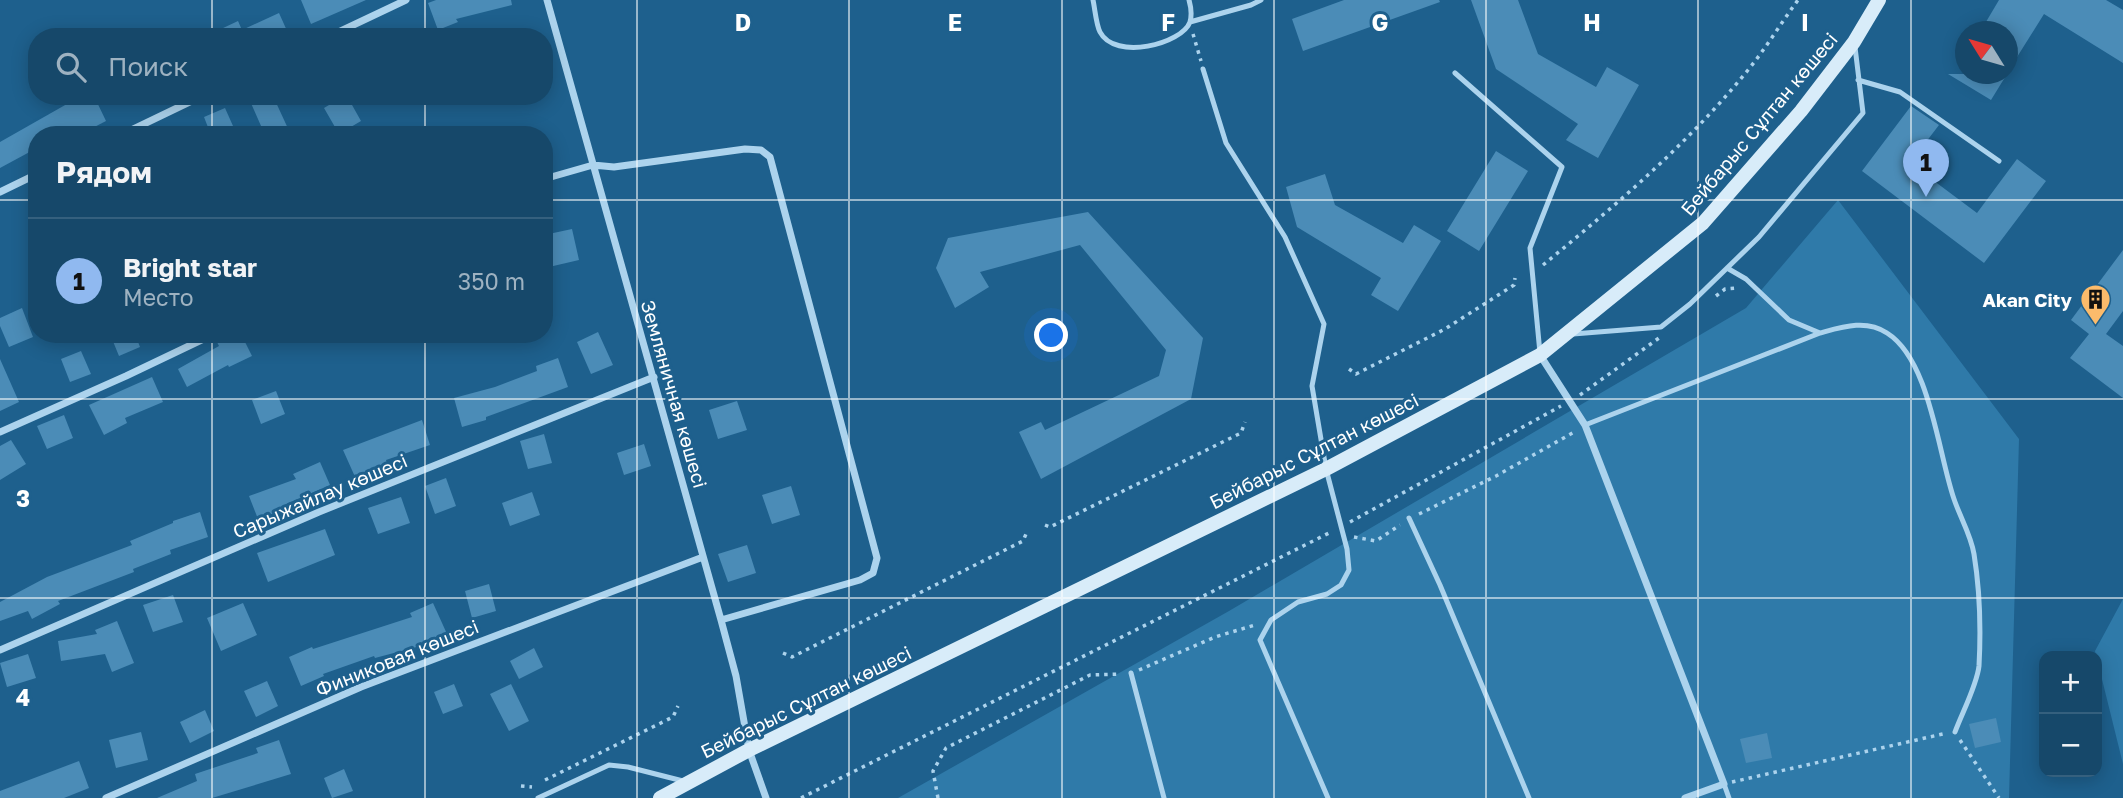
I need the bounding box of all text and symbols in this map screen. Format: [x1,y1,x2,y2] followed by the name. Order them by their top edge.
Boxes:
[735,8,751,36] text: D
[948,8,962,36] text: E
[1161,8,1175,36] text: F
[1372,8,1388,36] text: G
[1583,8,1601,36] text: H
[1801,8,1809,36] text: I
[1955,21,2018,84] north arrow
[28,28,553,105] search box
[1675,28,1842,220] street label: Бейбарыс Сұлтан көшесі
[52,48,90,86] icon: search
[108,51,188,82] text: Поиск
[1903,139,1949,197] pin: 1
[56,154,152,190] text: Рядом
[123,252,257,283] text: Bright star
[73,267,85,295] text: 1
[458,267,525,295] text: 350 m
[123,283,194,311] text: Место
[2078,283,2112,327] building icon: Akan City
[1983,288,2073,311] place label: Akan City
[637,297,712,490] street label: Земляничная көшесі
[1034,318,1068,352] your location
[1205,388,1422,513] street label: Бейбарыс Сұлтан көшесі
[229,448,410,543] street label: Сарыжайлау көшесі
[16,484,30,512] text: 3
[312,614,482,701] street label: Финиковая көшесі
[697,640,915,763] street label: Бейбарыс Сұлтан көшесі
[2039,651,2102,777] map controls
[2039,651,2102,714] button: +
[16,683,30,711] text: 4
[2039,714,2102,777] button: −

